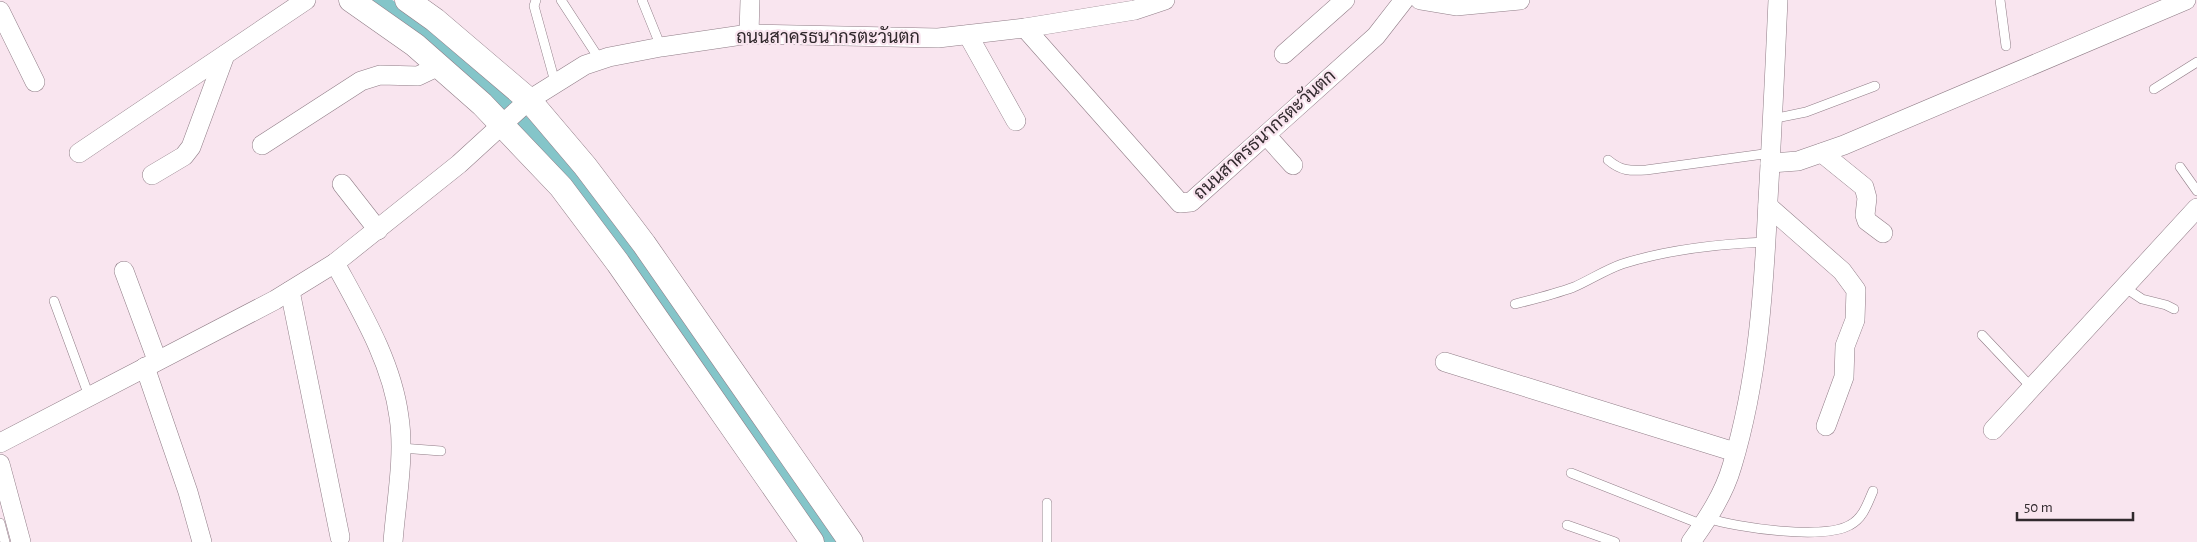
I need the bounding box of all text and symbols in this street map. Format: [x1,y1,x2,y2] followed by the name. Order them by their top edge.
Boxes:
[736,26,920,47] street label: ถนนสาครธนากรตะวันตก
[1189,65,1339,203] street label: ถนนสาครธนากรตะวันตก
[2017,490,2133,522] scale bar
[2024,500,2053,515] text: 50 m

